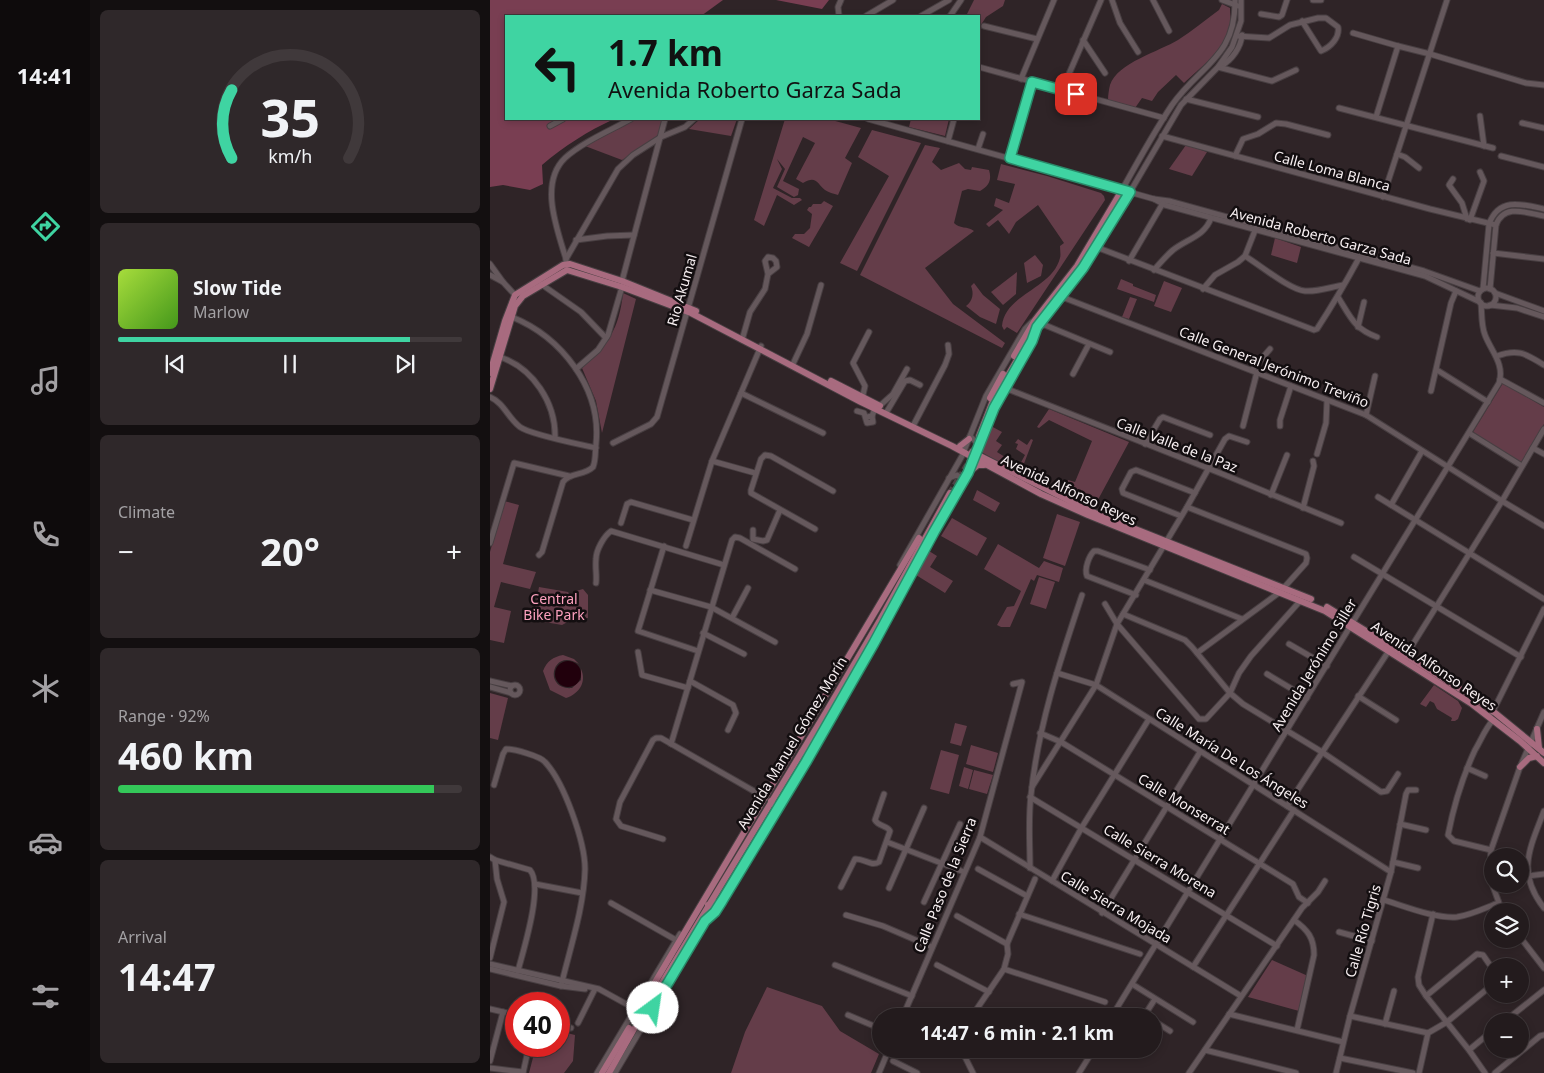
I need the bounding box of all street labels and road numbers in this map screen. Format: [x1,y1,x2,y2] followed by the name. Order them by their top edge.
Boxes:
[1272,146,1392,195] street label: Calle Loma Blanca
[1228,202,1414,269] street label: Avenida Roberto Garza Sada
[662,252,701,328] street label: Rio Akumal
[1177,321,1372,412] street label: Calle General Jerónimo Treviño
[1114,413,1241,477] street label: Calle Valle de la Paz
[998,450,1140,529] street label: Avenida Alfonso Reyes
[1266,595,1361,735] street label: Avenida Jerónimo Siller
[1368,616,1501,715] street label: Avenida Alfonso Reyes
[732,653,851,833] street label: Avenida Manuel Gómez Morín
[1152,703,1313,813] street label: Calle María De Los Ángeles
[1135,769,1234,839] street label: Calle Monserrat
[909,814,980,955] street label: Calle Paso de la Sierra
[1100,819,1220,902] street label: Calle Sierra Morena
[1057,866,1175,947] street label: Calle Sierra Mojada
[1340,882,1385,980] street label: Calle Río Tigris

